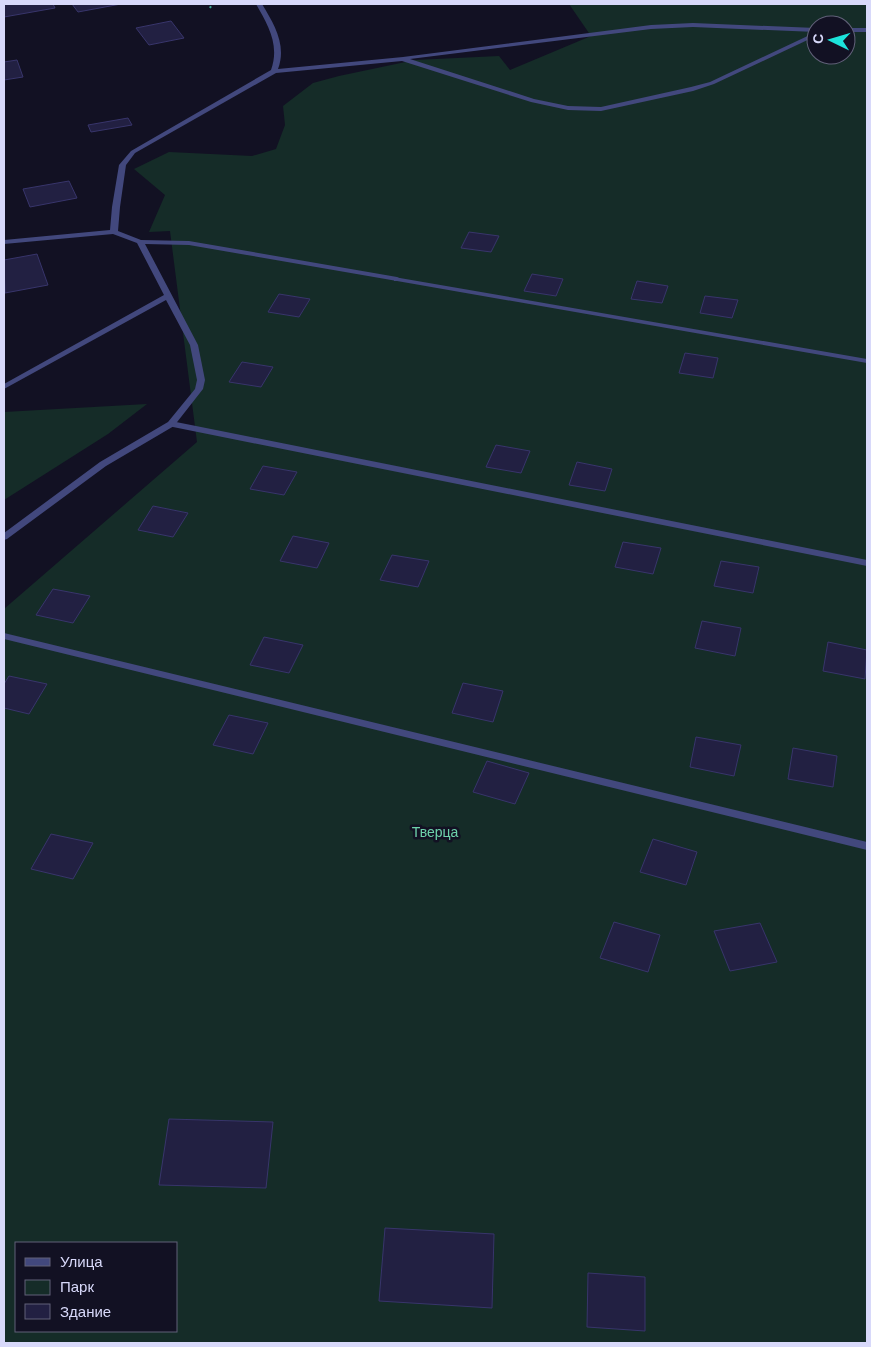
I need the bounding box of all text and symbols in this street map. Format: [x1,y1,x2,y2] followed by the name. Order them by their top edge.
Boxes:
[806,15,856,65] north arrow
[810,33,826,45] text: С
[412,824,459,840] park label: Тверца
[15,1242,178,1332] legend
[60,1253,103,1270] text: Улица
[60,1278,94,1295] text: Парк
[60,1303,111,1320] text: Здание

